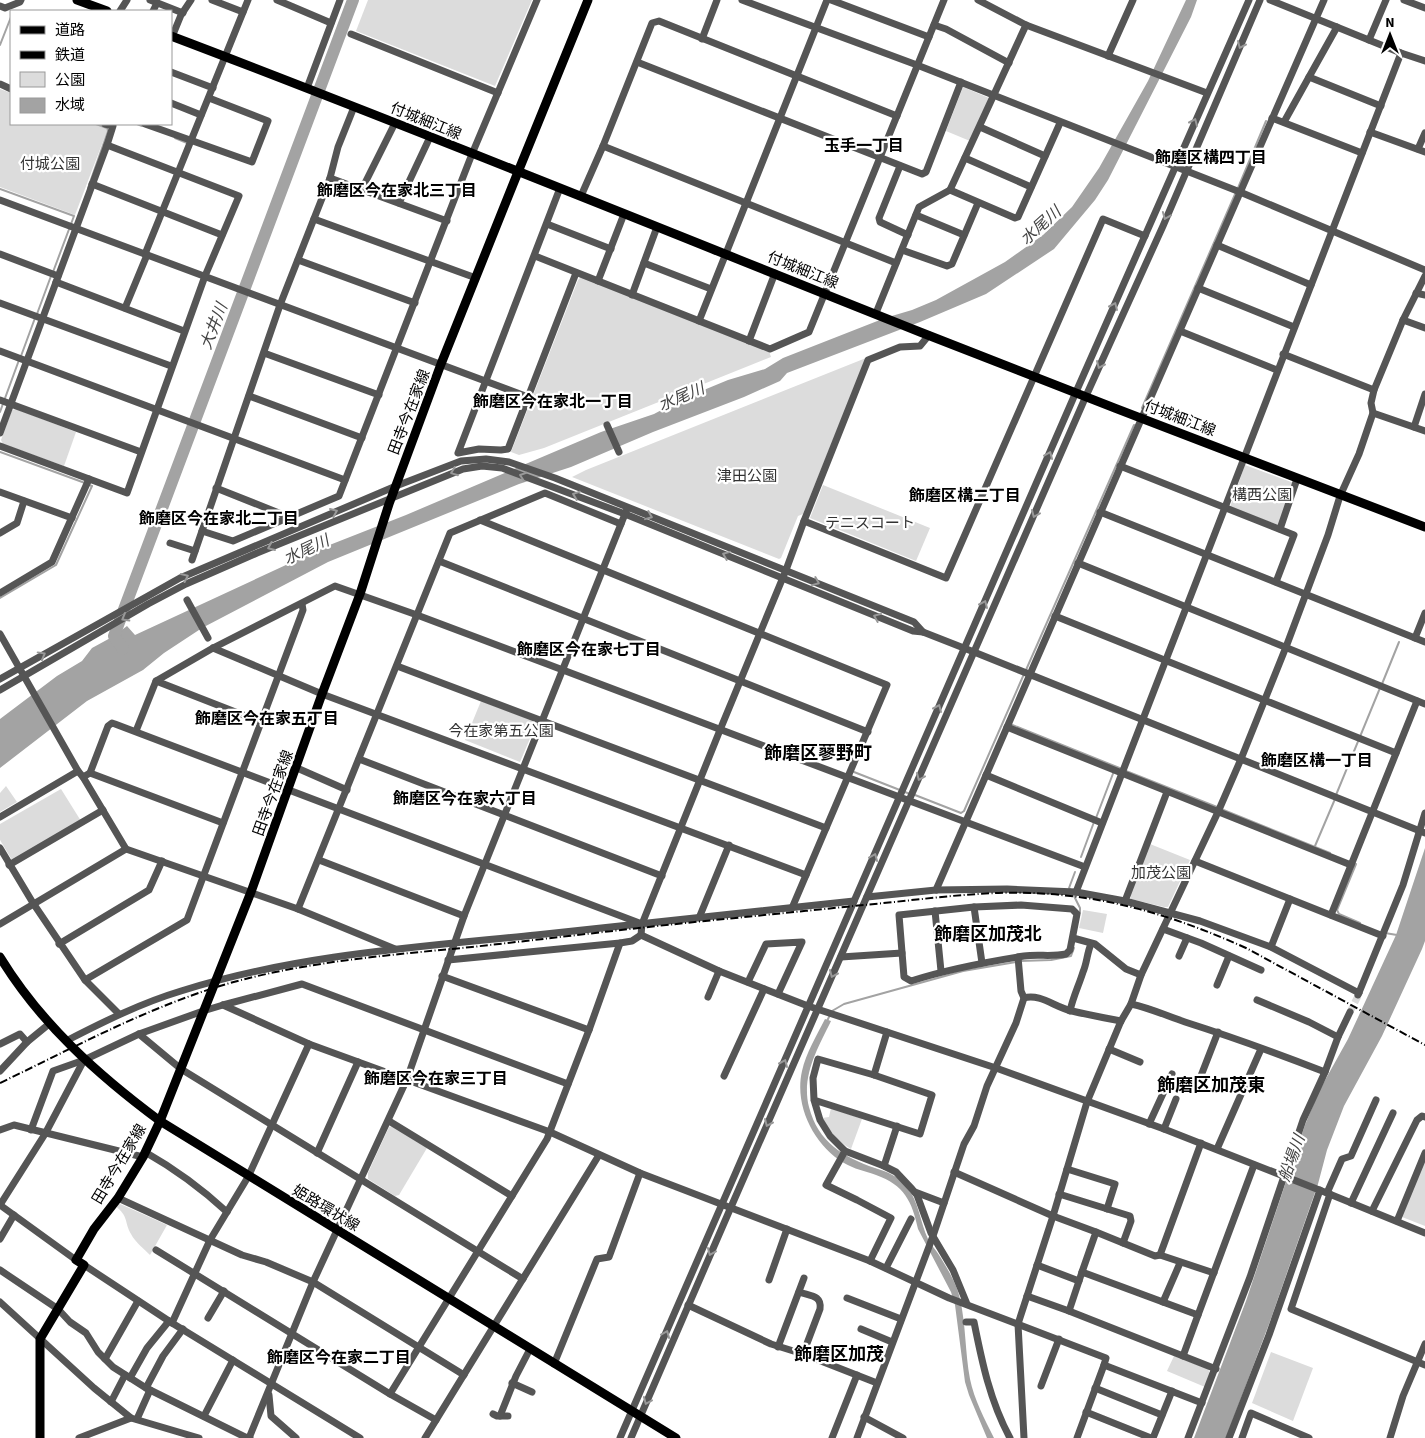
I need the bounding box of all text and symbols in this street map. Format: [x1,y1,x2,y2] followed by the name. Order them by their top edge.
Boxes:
[10,10,172,125] legend
[1365,10,1415,60] north arrow
[1385,13,1395,33] text: N
[55,20,85,41] text: 道路
[1236,40,1247,49] one-way arrow
[55,45,85,66] text: 鉄道
[55,70,85,91] text: 公園
[55,95,85,116] text: 水域
[387,98,465,145] street label: 付城細江線
[1188,118,1199,127] one-way arrow
[824,135,904,157] district label: 玉手一丁目
[1155,147,1267,169] district label: 飾磨区構四丁目
[20,154,80,175] park label: 付城公園
[317,180,477,202] district label: 飾磨区今在家北三丁目
[1015,200,1067,250] water label: 水尾川
[1162,212,1172,220] one-way arrow
[764,247,842,294] street label: 付城細江線
[195,298,234,353] water label: 大井川
[1108,302,1119,311] one-way arrow
[1095,360,1106,369] one-way arrow
[384,366,435,458] street label: 田寺今在家線
[655,377,710,416] water label: 水尾川
[473,391,633,413] district label: 飾磨区今在家北一丁目
[1141,395,1219,442] street label: 付城細江線
[1043,451,1054,460] one-way arrow
[450,466,459,477] one-way arrow
[717,466,777,487] park label: 津田公園
[519,471,528,481] one-way arrow
[909,485,1021,507] district label: 飾磨区構二丁目
[1232,485,1292,506] park label: 構西公園
[572,491,580,501] one-way arrow
[139,508,299,530] district label: 飾磨区今在家北二丁目
[329,508,338,519] one-way arrow
[644,509,653,520] one-way arrow
[1031,509,1042,518] one-way arrow
[825,513,915,534] park label: テニスコート
[280,529,335,570] water label: 水尾川
[267,541,276,551] one-way arrow
[722,551,731,562] one-way arrow
[180,572,189,583] one-way arrow
[811,576,820,587] one-way arrow
[978,600,988,609] one-way arrow
[121,611,130,621] one-way arrow
[873,612,882,623] one-way arrow
[517,639,661,661] district label: 飾磨区今在家七丁目
[37,651,46,661] one-way arrow
[932,704,943,713] one-way arrow
[195,708,339,730] district label: 飾磨区今在家五丁目
[448,721,554,742] park label: 今在家第五公園
[764,741,872,766] district label: 飾磨区蓼野町
[248,747,299,839] street label: 田寺今在家線
[1261,750,1373,772] district label: 飾磨区構一丁目
[916,772,927,781] one-way arrow
[393,788,537,810] district label: 飾磨区今在家六丁目
[867,853,878,862] one-way arrow
[1131,863,1191,884] park label: 加茂公園
[934,922,1042,947] district label: 飾磨区加茂北
[829,969,840,978] one-way arrow
[777,1059,788,1068] one-way arrow
[364,1068,508,1090] district label: 飾磨区今在家三丁目
[1157,1073,1265,1098] district label: 飾磨区加茂東
[763,1118,774,1127] one-way arrow
[87,1120,152,1208] street label: 田寺今在家線
[1273,1130,1311,1185] water label: 船場川
[288,1180,363,1237] street label: 姫路環状線
[707,1247,718,1256] one-way arrow
[659,1330,670,1339] one-way arrow
[794,1342,884,1367] district label: 飾磨区加茂
[267,1347,411,1369] district label: 飾磨区今在家二丁目
[643,1396,654,1405] one-way arrow

